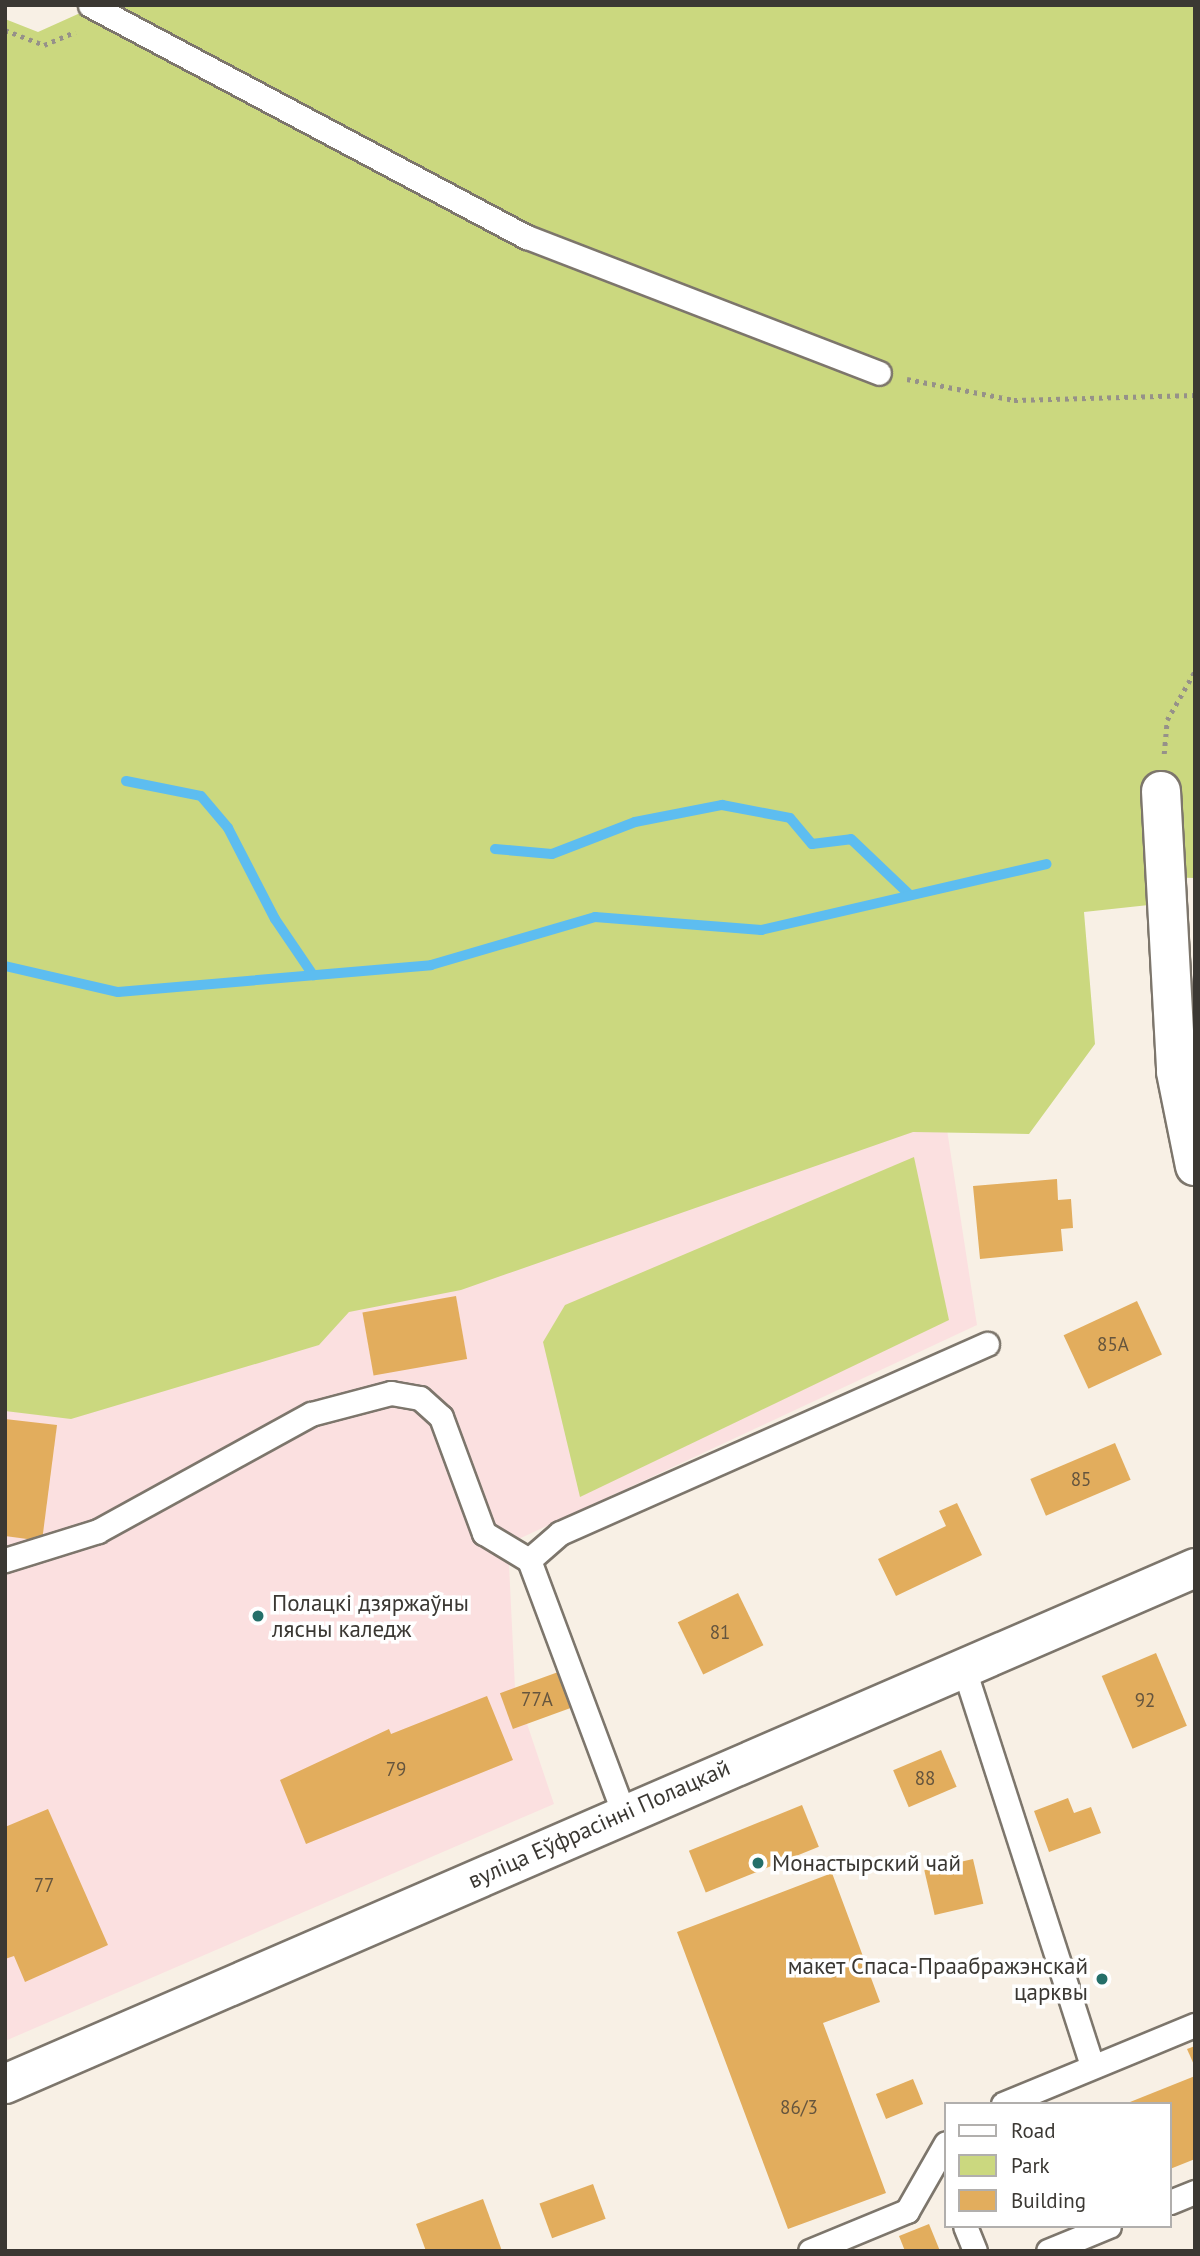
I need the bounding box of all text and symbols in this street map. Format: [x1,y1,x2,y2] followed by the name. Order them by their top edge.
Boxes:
[1097,1334,1129,1356] house number: 85А
[1071,1469,1091,1491] house number: 85
[272,1589,469,1643] place label: Полацкі дзяржаўны лясны каледж
[250,1608,266,1624] marker: Полацкі дзяржаўны лясны каледж
[710,1622,730,1644] house number: 81
[521,1689,553,1711] house number: 77А
[1135,1690,1155,1712] house number: 92
[464,1754,734,1894] street label: вуліца Еўфрасінні Полацкай
[386,1759,406,1781] house number: 79
[915,1768,935,1790] house number: 88
[772,1849,961,1877] place label: Монастырский чай
[750,1855,766,1871] marker: Монастырский чай
[34,1875,54,1897] house number: 77
[787,1952,1088,2006] place label: макет Спаса-Праабражэнскай царквы
[1094,1971,1110,1987] marker: макет Спаса-Праабражэнскай царквы
[780,2097,818,2119] house number: 86/3
[944,2102,1172,2228] legend
[1011,2117,1055,2144] text: Road
[1011,2152,1050,2179] text: Park
[1011,2187,1086,2214] text: Building

